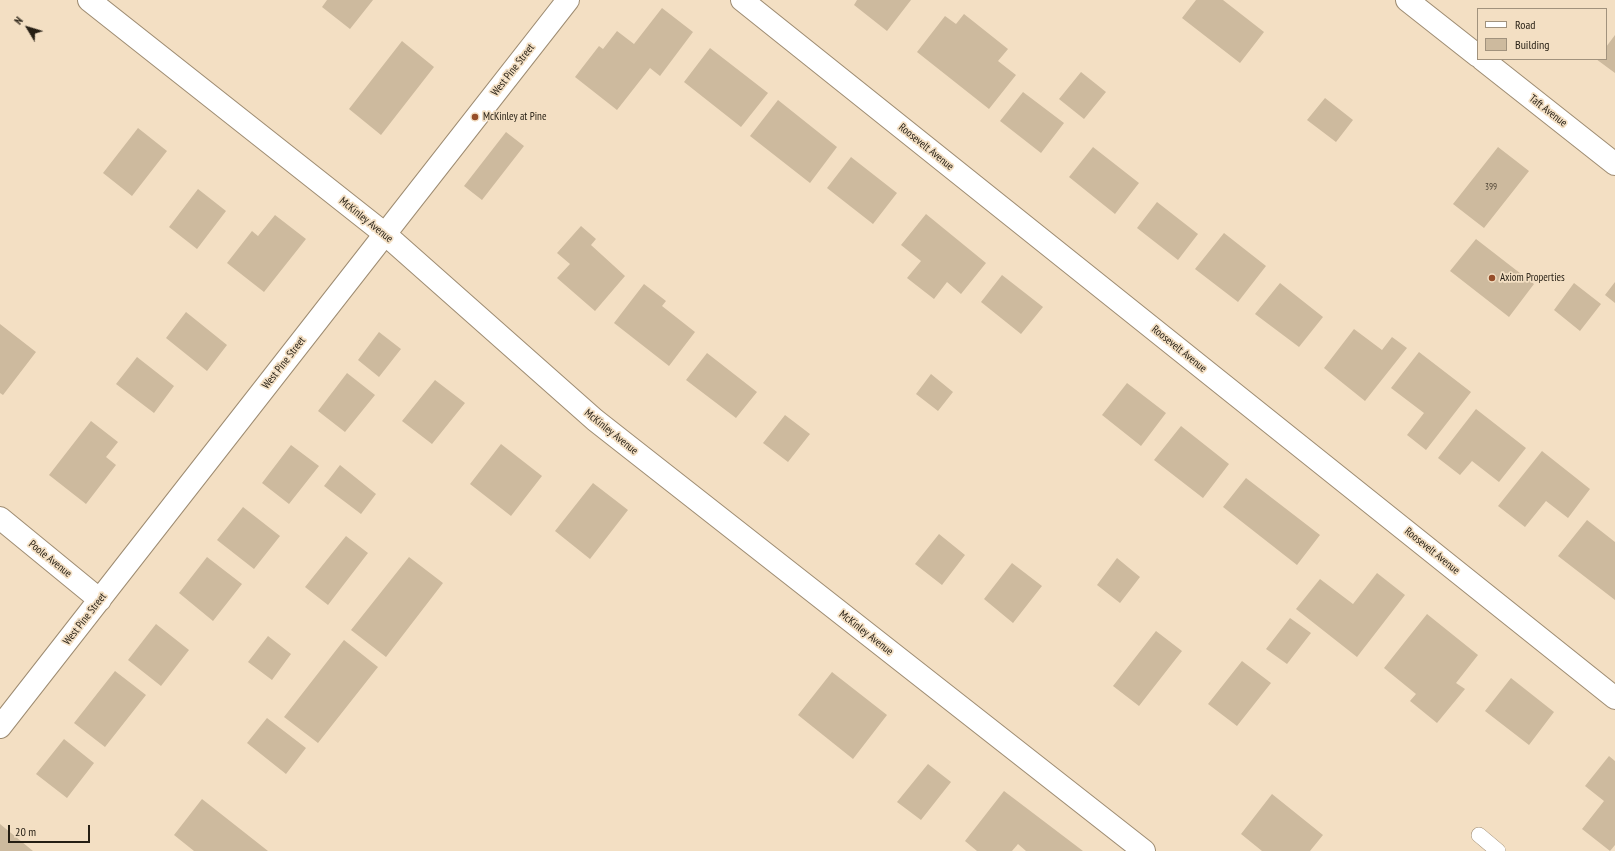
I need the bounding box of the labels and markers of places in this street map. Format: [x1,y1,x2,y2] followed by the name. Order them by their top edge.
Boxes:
[483,110,546,124] place label: McKinley at Pine
[470,112,480,122] marker: McKinley at Pine
[1500,271,1565,285] place label: Axiom Properties
[1487,273,1497,283] marker: Axiom Properties

